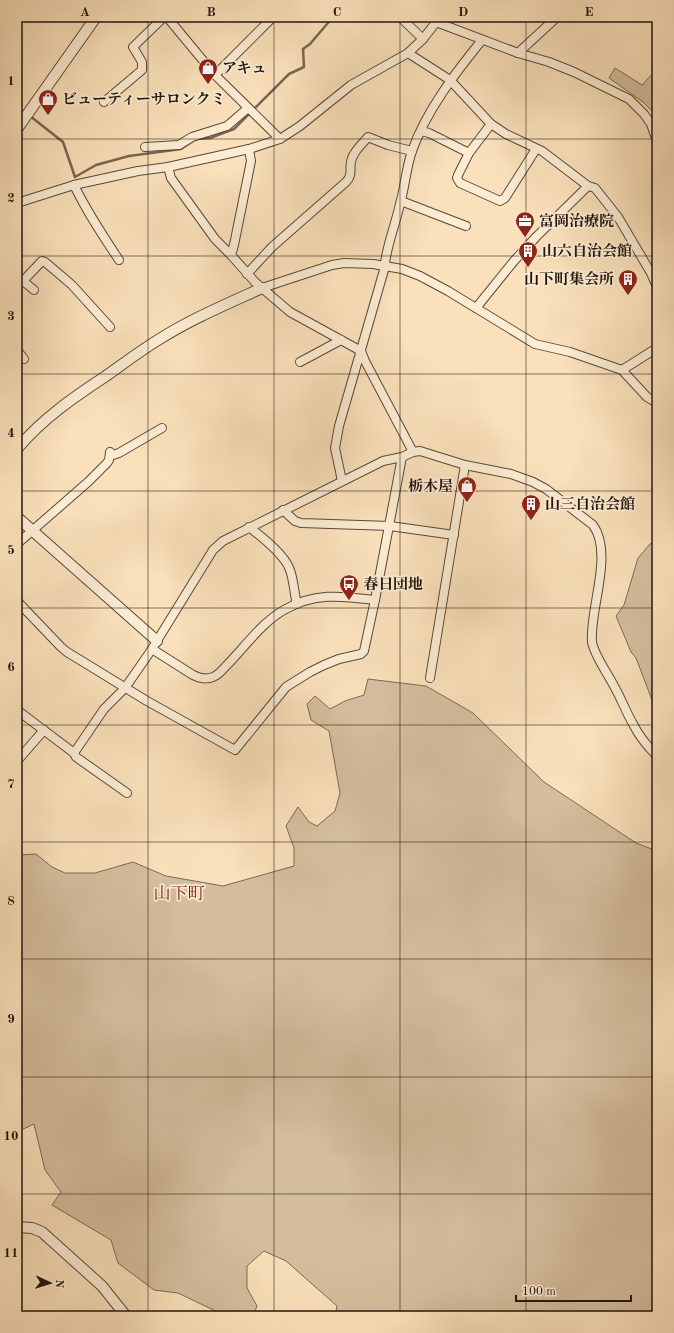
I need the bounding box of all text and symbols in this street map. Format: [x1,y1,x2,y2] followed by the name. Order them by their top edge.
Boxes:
[80,6,90,19] text: A
[206,6,216,19] text: B
[333,6,341,19] text: C
[458,6,468,19] text: D
[585,6,594,19] text: E
[197,57,219,85] shop icon: アキュ
[222,61,266,77] place label: アキュ
[7,75,15,88] text: 1
[37,88,59,116] shop icon: ビューティーサロンクミ
[62,91,226,108] place label: ビューティーサロンクミ
[7,192,15,205] text: 2
[514,210,536,238] office icon: 富岡治療院
[539,212,614,230] place label: 富岡治療院
[517,240,539,268] building icon: 山六自治会館
[542,242,632,260] place label: 山六自治会館
[617,268,639,296] building icon: 山下町集会所
[524,271,614,288] place label: 山下町集会所
[7,310,15,323] text: 3
[7,427,15,440] text: 4
[456,475,478,503] shop icon: 栃木屋
[408,478,453,495] place label: 栃木屋
[520,493,542,521] building icon: 山三自治会館
[545,495,635,513] place label: 山三自治会館
[7,544,15,557] text: 5
[338,573,360,601] bus stop icon: 春日団地
[363,576,423,593] place label: 春日団地
[7,661,15,674] text: 6
[7,778,15,791] text: 7
[154,885,205,903] district label: 山下町
[7,895,15,908] text: 8
[7,1013,15,1026] text: 9
[3,1130,19,1143] text: 10
[3,1247,19,1260] text: 11
[30,1263,70,1303] north arrow
[516,1277,631,1303] scale bar
[53,1279,64,1289] text: N
[522,1286,556,1298] text: 100 m

